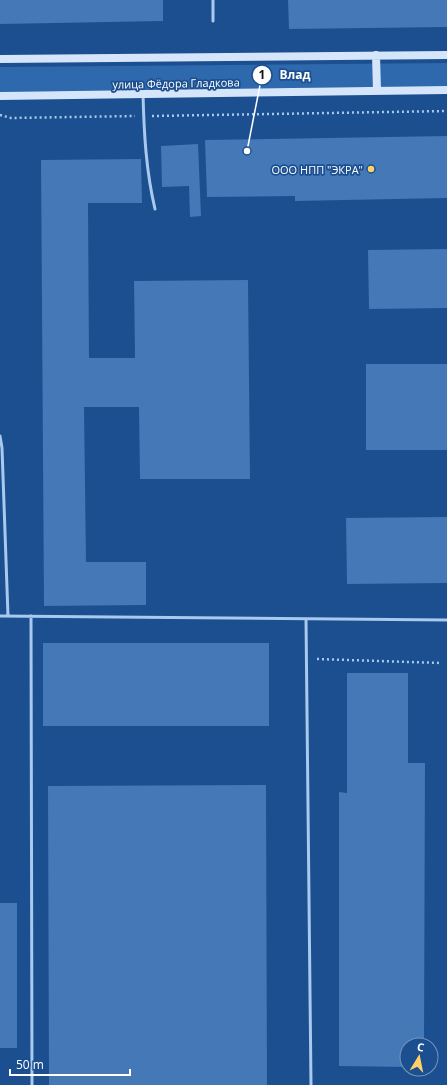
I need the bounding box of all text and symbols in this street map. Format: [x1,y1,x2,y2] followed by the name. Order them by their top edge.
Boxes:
[252,63,319,87] callout: Влад
[259,66,265,83] text: 1
[279,66,311,83] text: Влад
[112,74,240,92] street label: улица Фёдора Гладкова
[272,162,363,177] place label: ООО НПП "ЭКРА"
[366,164,376,174] marker: ООО НПП "ЭКРА"
[399,1037,439,1077] north arrow
[416,1039,426,1055] text: С
[10,1051,130,1077] scale bar
[16,1056,44,1073] text: 50 m

